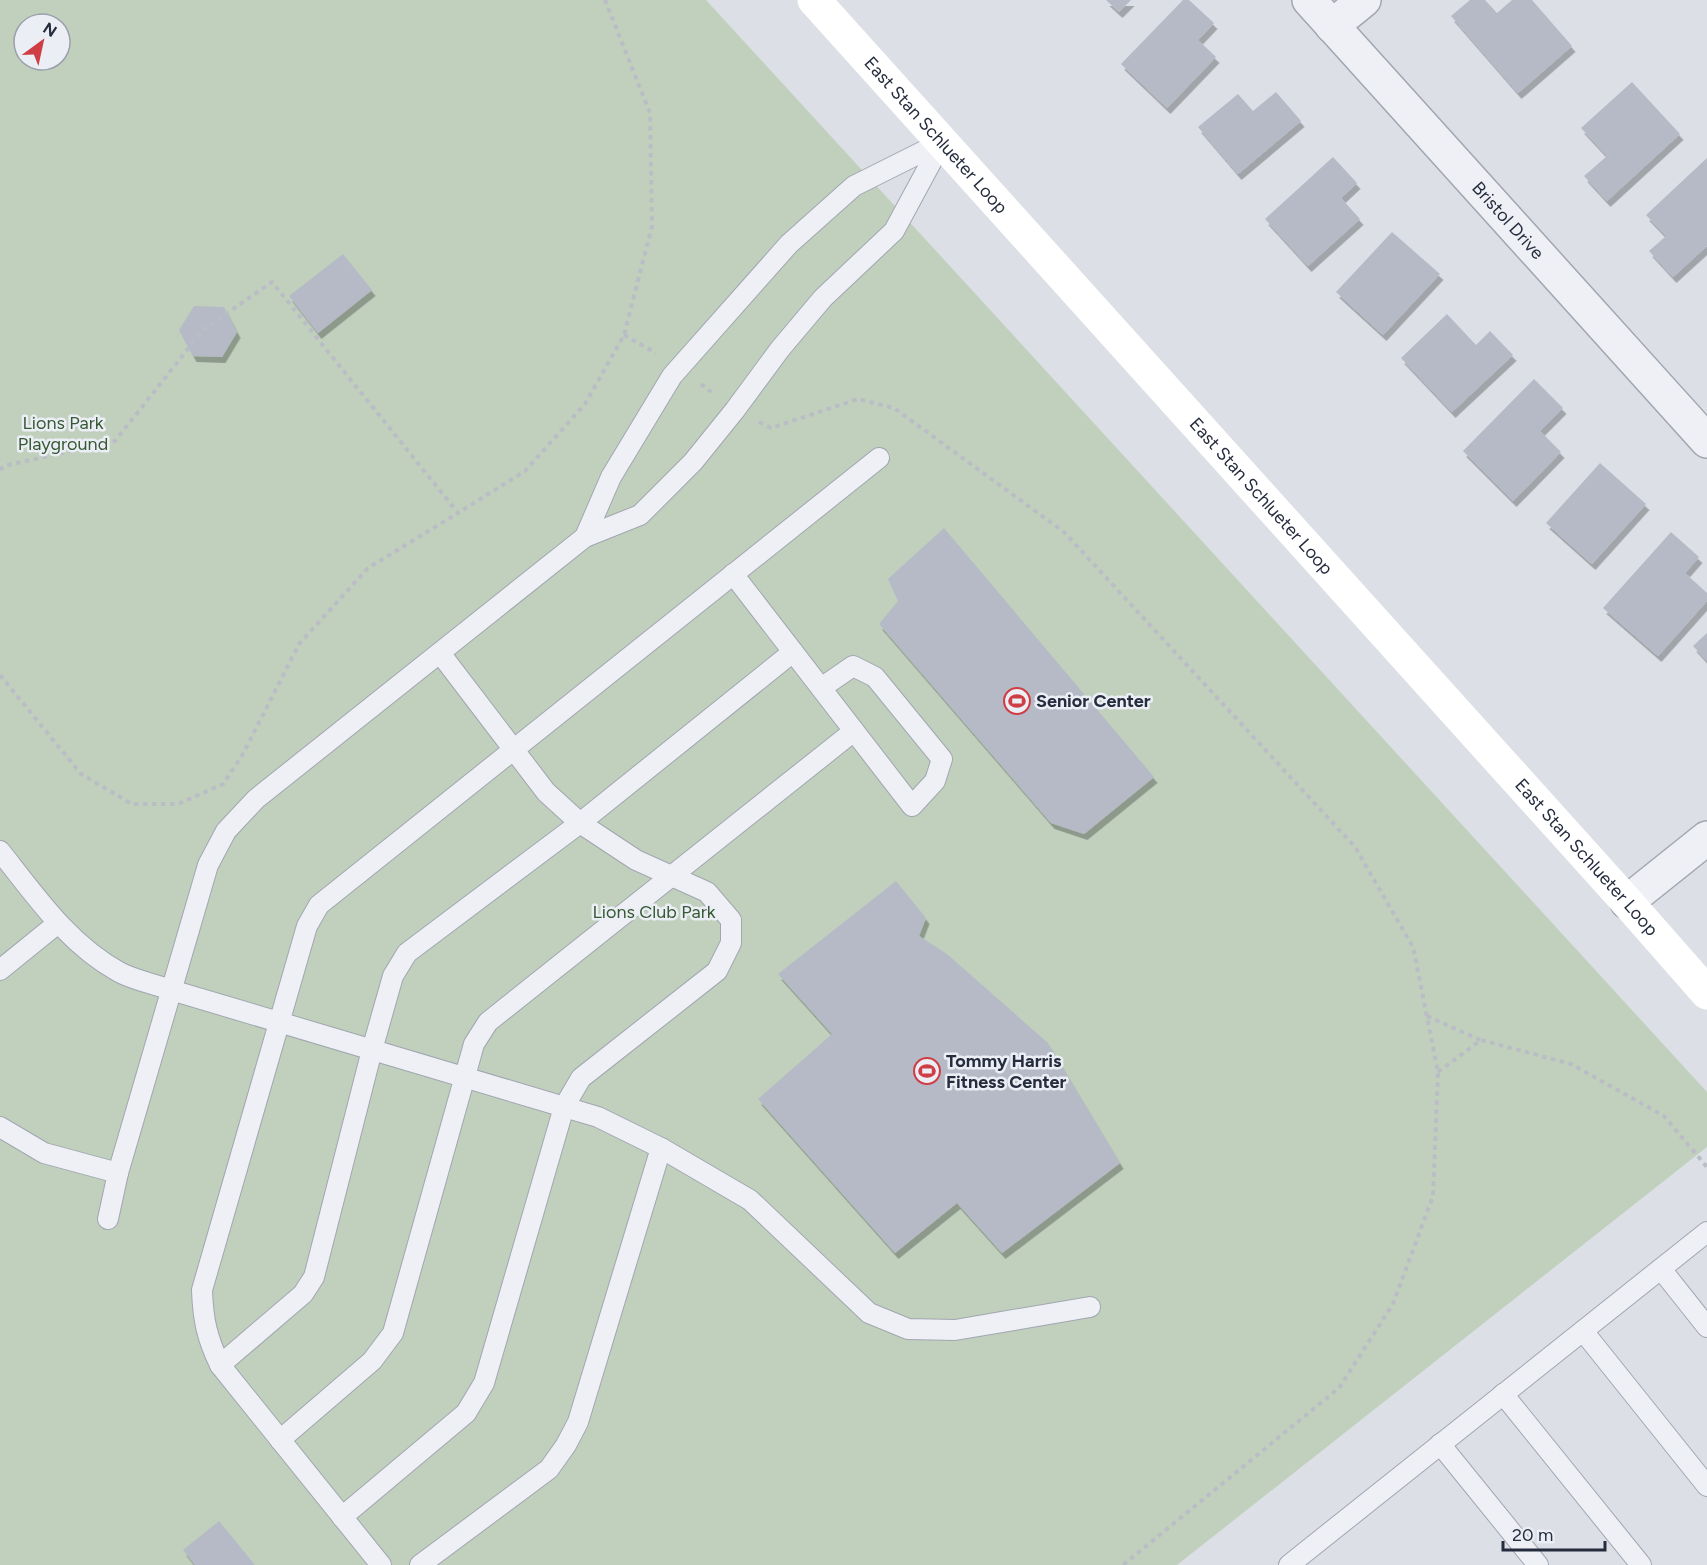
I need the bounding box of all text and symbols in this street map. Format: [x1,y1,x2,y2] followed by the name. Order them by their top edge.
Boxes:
[12,12,72,72] north arrow
[40,19,60,41] text: N
[859,52,1012,218] street label: East Stan Schlueter Loop
[1467,177,1549,264] street label: Bristol Drive
[18,412,108,455] park label: Lions Park Playground
[1185,413,1338,579] street label: East Stan Schlueter Loop
[1002,686,1032,716] sports icon: Senior Center
[1036,690,1151,712] place label: Senior Center
[1510,774,1663,940] street label: East Stan Schlueter Loop
[592,901,716,923] park label: Lions Club Park
[946,1050,1066,1093] place label: Tommy Harris Fitness Center
[912,1056,942,1086] sports icon: Tommy Harris Fitness Center
[1503,1514,1605,1552] scale bar
[1512,1524,1553,1546] text: 20 m

